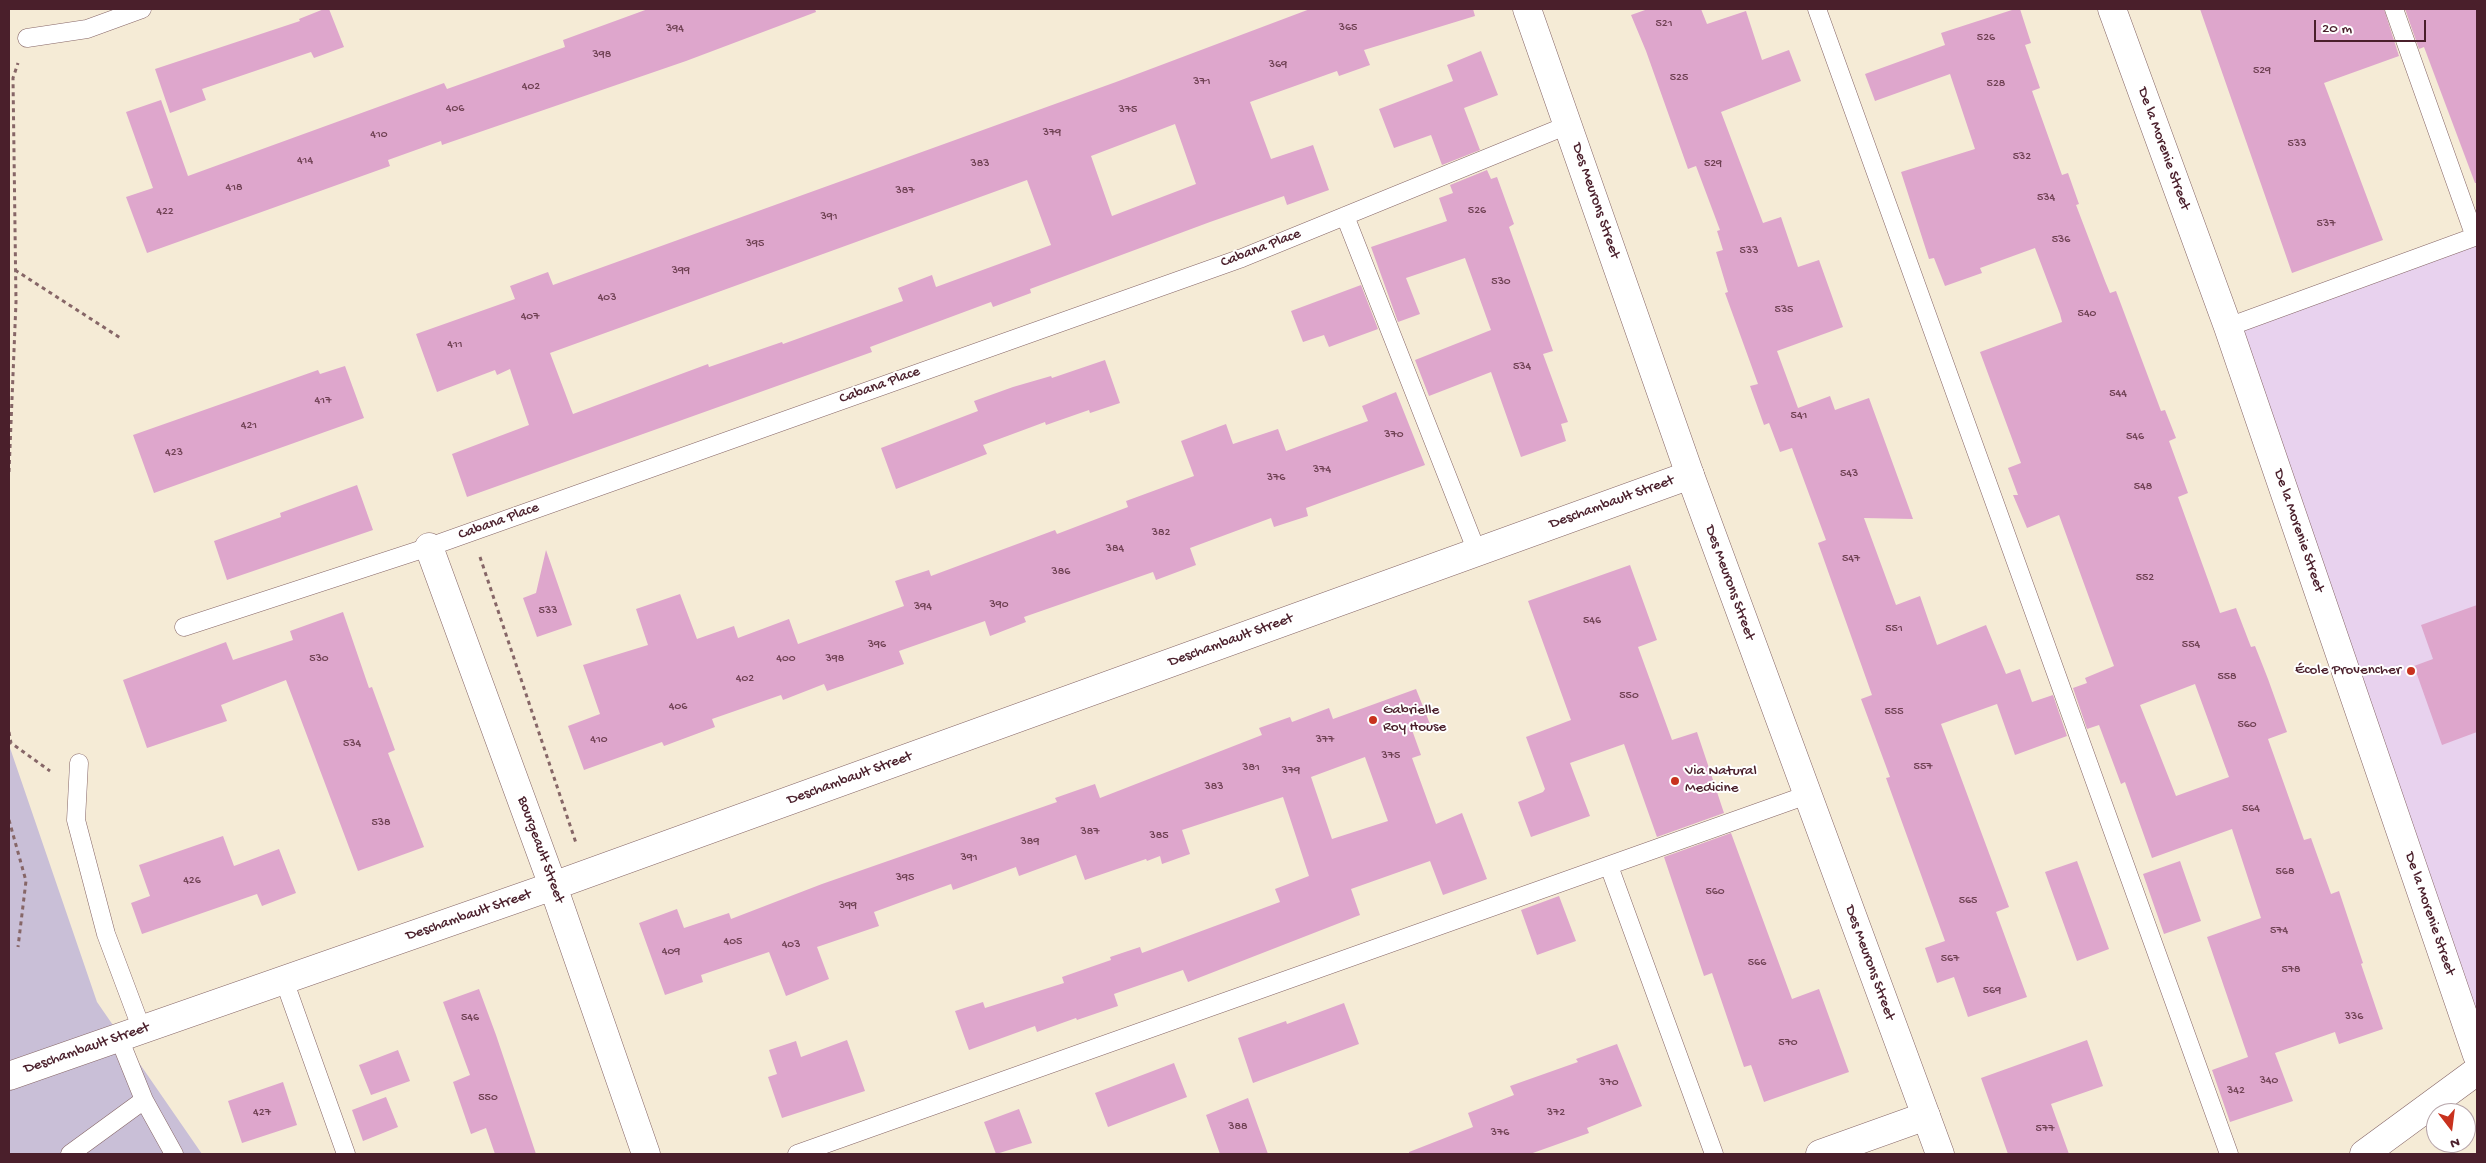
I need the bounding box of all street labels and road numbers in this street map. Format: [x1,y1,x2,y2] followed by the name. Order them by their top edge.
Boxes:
[2132,85,2194,213] street label: De la Morenie Street
[1567,141,1623,261] street label: Des Meurons Street
[1218,225,1304,273] street label: Cabana Place
[837,363,923,409] street label: Cabana Place
[2268,467,2328,595] street label: De la Morenie Street
[1547,472,1677,534] street label: Deschambault Street
[456,499,542,545] street label: Cabana Place
[1700,523,1758,643] street label: Des Meurons Street
[1166,610,1296,672] street label: Deschambault Street
[785,748,915,810] street label: Deschambault Street
[512,794,568,906] street label: Bourgeault Street
[2399,850,2459,978] street label: De la Morenie Street
[404,886,534,946] street label: Deschambault Street
[1840,903,1898,1023] street label: Des Meurons Street
[22,1019,152,1079] street label: Deschambault Street

